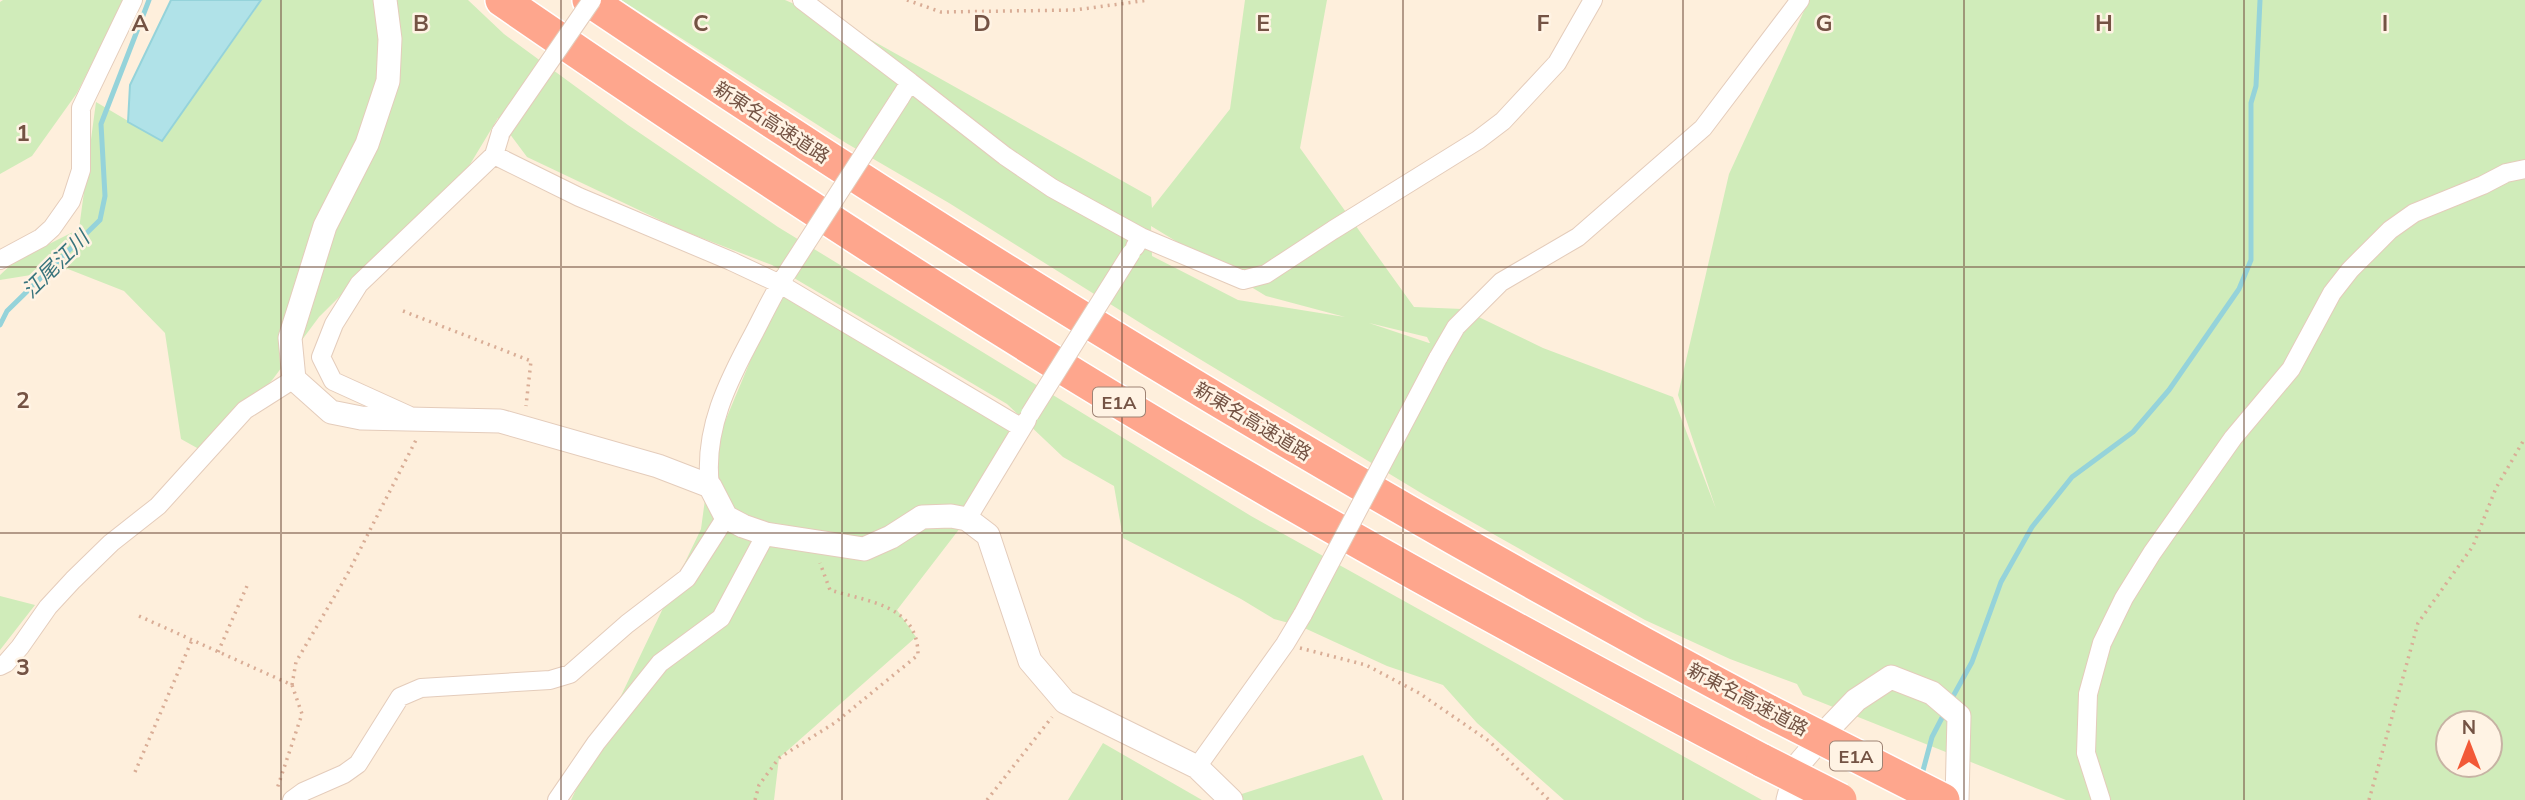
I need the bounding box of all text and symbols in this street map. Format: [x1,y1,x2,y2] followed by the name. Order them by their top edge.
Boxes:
[131,8,149,37] text: A
[413,8,429,37] text: B
[693,8,709,37] text: C
[973,8,991,37] text: D
[1256,8,1270,37] text: E
[1536,8,1550,37] text: F
[1815,8,1833,37] text: G
[2095,8,2113,37] text: H
[2382,8,2388,37] text: I
[710,76,834,168] street label: 新東名高速道路
[16,118,30,147] text: 1
[16,224,95,303] water label: 江尾江川
[1190,376,1316,466] street label: 新東名高速道路
[16,385,30,414] text: 2
[1093,388,1145,416] road number: E1A
[16,652,30,681] text: 3
[1684,657,1812,741] street label: 新東名高速道路
[2434,709,2504,779] north arrow
[2462,715,2476,739] text: N
[1830,742,1882,770] road number: E1A

